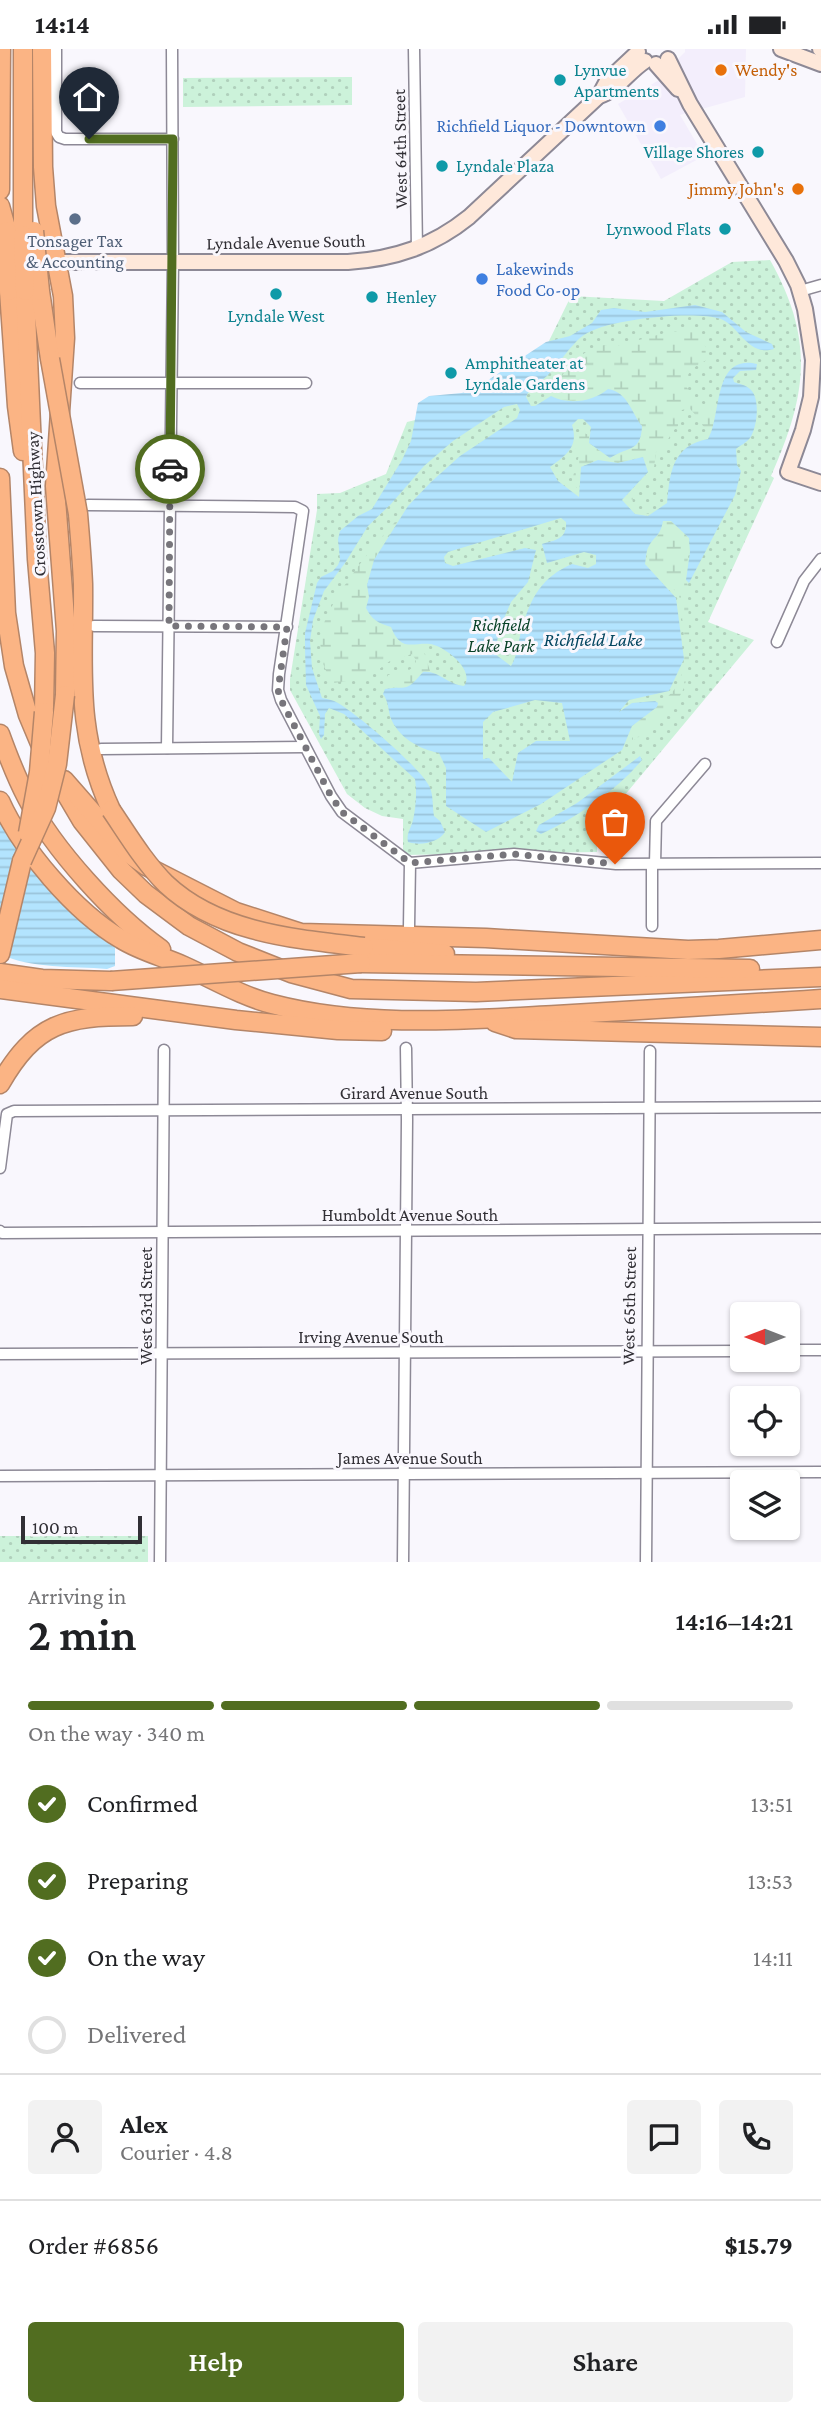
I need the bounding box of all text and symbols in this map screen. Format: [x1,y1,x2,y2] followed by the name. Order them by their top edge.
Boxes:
[35,10,90,39] text: 14:14
[574,60,659,101] place label: Lynvue Apartments
[735,60,797,80] place label: Wendy's
[713,62,729,78] marker: Wendy's
[59,67,119,139] pin
[552,72,568,88] marker: Lynvue Apartments
[70,78,108,116] icon: home
[389,88,411,209] street label: West 64th Street
[437,116,646,136] place label: Richfield Liquor - Downtown
[652,118,668,134] marker: Richfield Liquor - Downtown
[644,142,744,162] place label: Village Shores
[750,144,766,160] marker: Village Shores
[456,156,554,176] place label: Lyndale Plaza
[434,158,450,174] marker: Lyndale Plaza
[686,179,784,199] place label: Jimmy John's
[790,181,806,197] marker: Jimmy John's
[67,211,83,227] marker: Tonsager Tax & Accounting
[606,219,711,239] place label: Lynwood Flats
[717,221,733,237] marker: Lynwood Flats
[26,231,124,272] place label: Tonsager Tax & Accounting
[206,231,366,253] street label: Lyndale Avenue South
[496,259,580,300] place label: Lakewinds Food Co-op
[474,271,490,287] marker: Lakewinds Food Co-op
[268,286,284,302] marker: Lyndale West
[386,287,437,307] place label: Henley
[364,289,380,305] marker: Henley
[227,306,326,326] place label: Lyndale West
[465,353,585,394] place label: Amphitheater at Lyndale Gardens
[443,365,459,381] marker: Amphitheater at Lyndale Gardens
[22,430,50,577] street label: Crosstown Highway
[135,434,205,504] courier
[151,450,189,488] icon: car
[468,615,535,656] park label: Richfield Lake Park
[544,629,642,650] water label: Richfield Lake
[585,792,645,864] pin
[596,803,634,841] icon: bag
[340,1083,488,1103] street label: Girard Avenue South
[322,1205,499,1225] street label: Humboldt Avenue South
[136,1246,156,1365] street label: West 63rd Street
[618,1246,640,1365] street label: West 65th Street
[730,1302,800,1372] north arrow
[730,1302,800,1540] map controls
[298,1327,444,1347] street label: Irving Avenue South
[730,1386,800,1456] button: locate
[335,1448,483,1468] street label: James Avenue South
[730,1470,800,1540] button: layers
[21,1513,142,1545] scale bar
[32,1517,79,1538] text: 100 m
[28,1583,126,1609] text: Arriving in
[675,1607,793,1636] text: 14:16–14:21
[28,1609,136,1660] text: 2 min
[28,1720,205,1746] text: On the way · 340 m
[28,1785,66,1823] icon: check
[87,1789,198,1818] text: Confirmed
[751,1791,793,1817] text: 13:51
[28,1862,66,1900] icon: check
[87,1866,188,1895] text: Preparing
[748,1868,793,1894] text: 13:53
[28,1939,66,1977] icon: check
[87,1943,205,1972] text: On the way
[753,1945,793,1971] text: 14:11
[87,2020,186,2049] text: Delivered
[28,2100,102,2174] button: person
[627,2100,701,2174] button: chat
[719,2100,793,2174] button: phone
[120,2110,168,2139] text: Alex
[120,2139,233,2165] text: Courier · 4.8
[28,2231,159,2260] text: Order #6856
[724,2231,793,2260] text: $15.79
[28,2322,404,2402] button: Help
[418,2322,793,2402] button: Share

